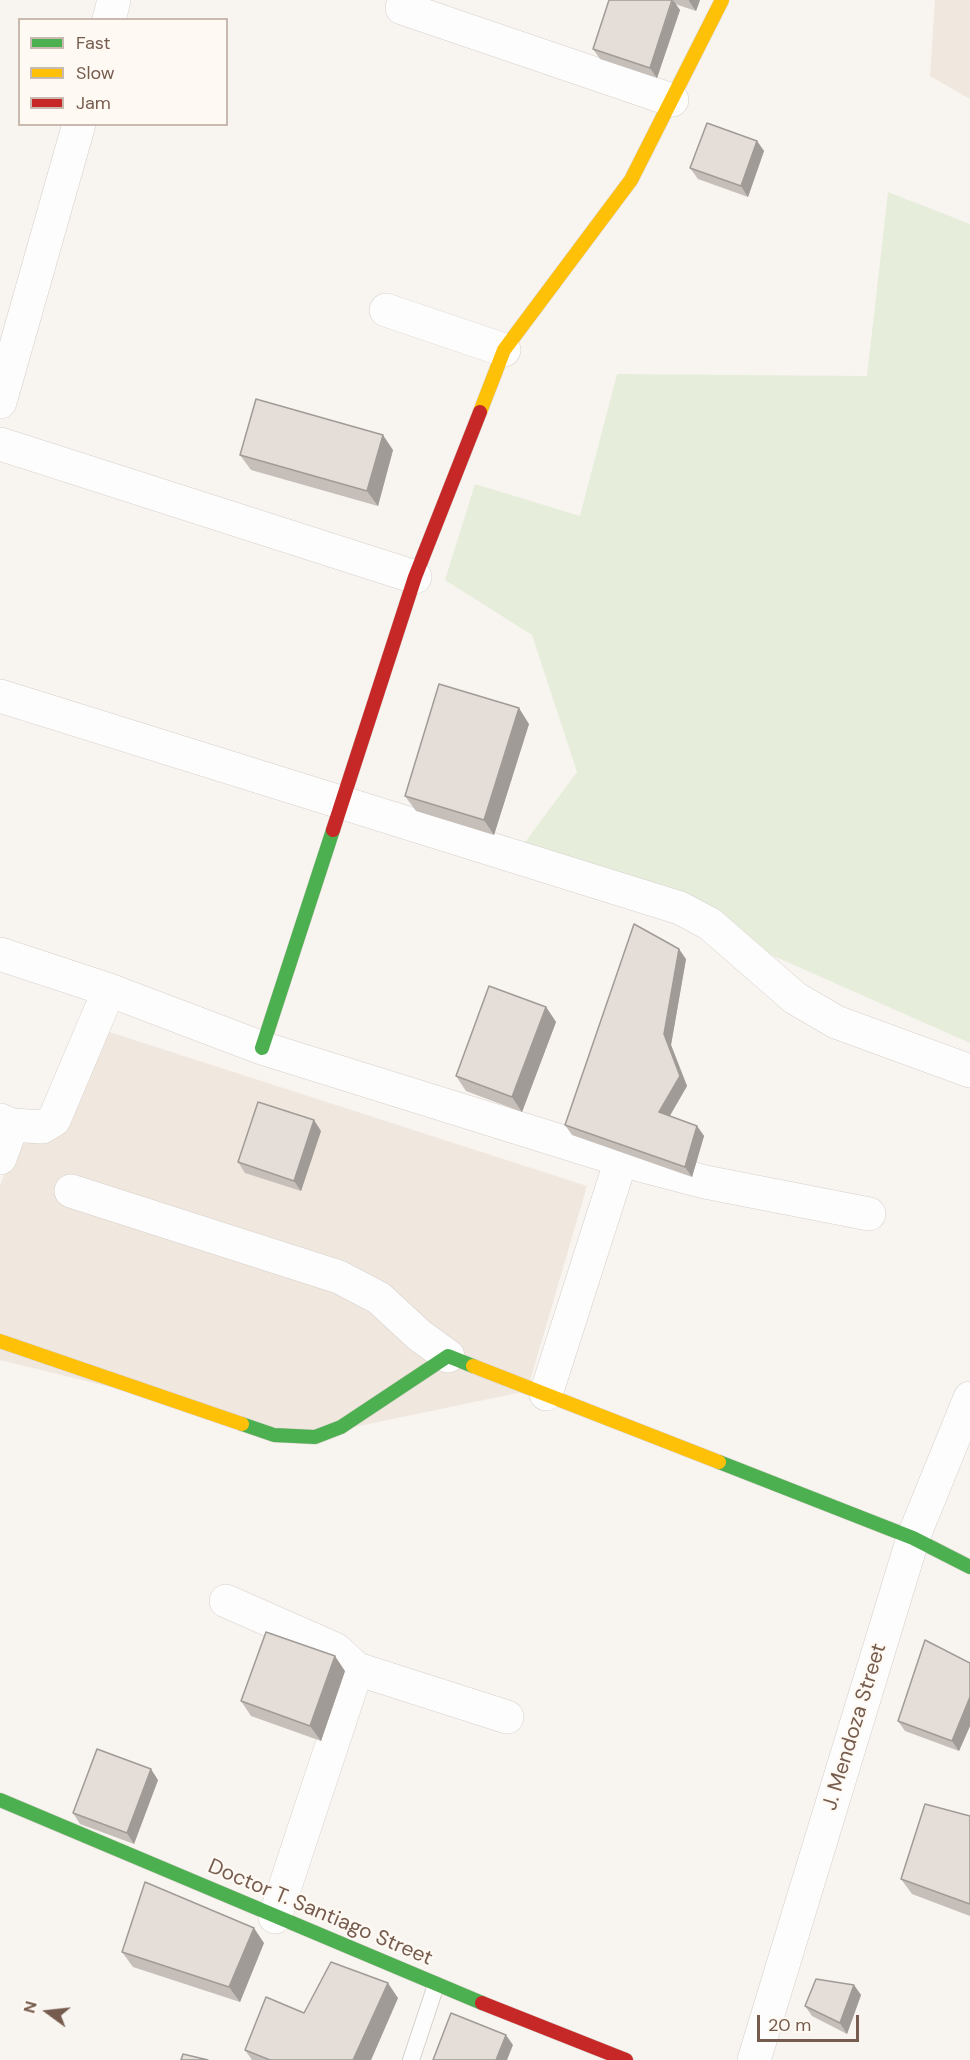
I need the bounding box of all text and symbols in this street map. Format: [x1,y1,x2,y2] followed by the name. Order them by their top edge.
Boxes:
[18,18,228,126] legend
[76,31,111,55] text: Fast
[76,61,115,85] text: Slow
[76,91,111,115] text: Jam
[818,1640,892,1814] street label: J. Mendoza Street
[204,1854,436,1972] street label: Doctor T. Santiago Street
[18,1982,78,2042] north arrow
[18,1999,42,2016] text: N
[760,2003,862,2041] scale bar
[768,2013,811,2037] text: 20 m

